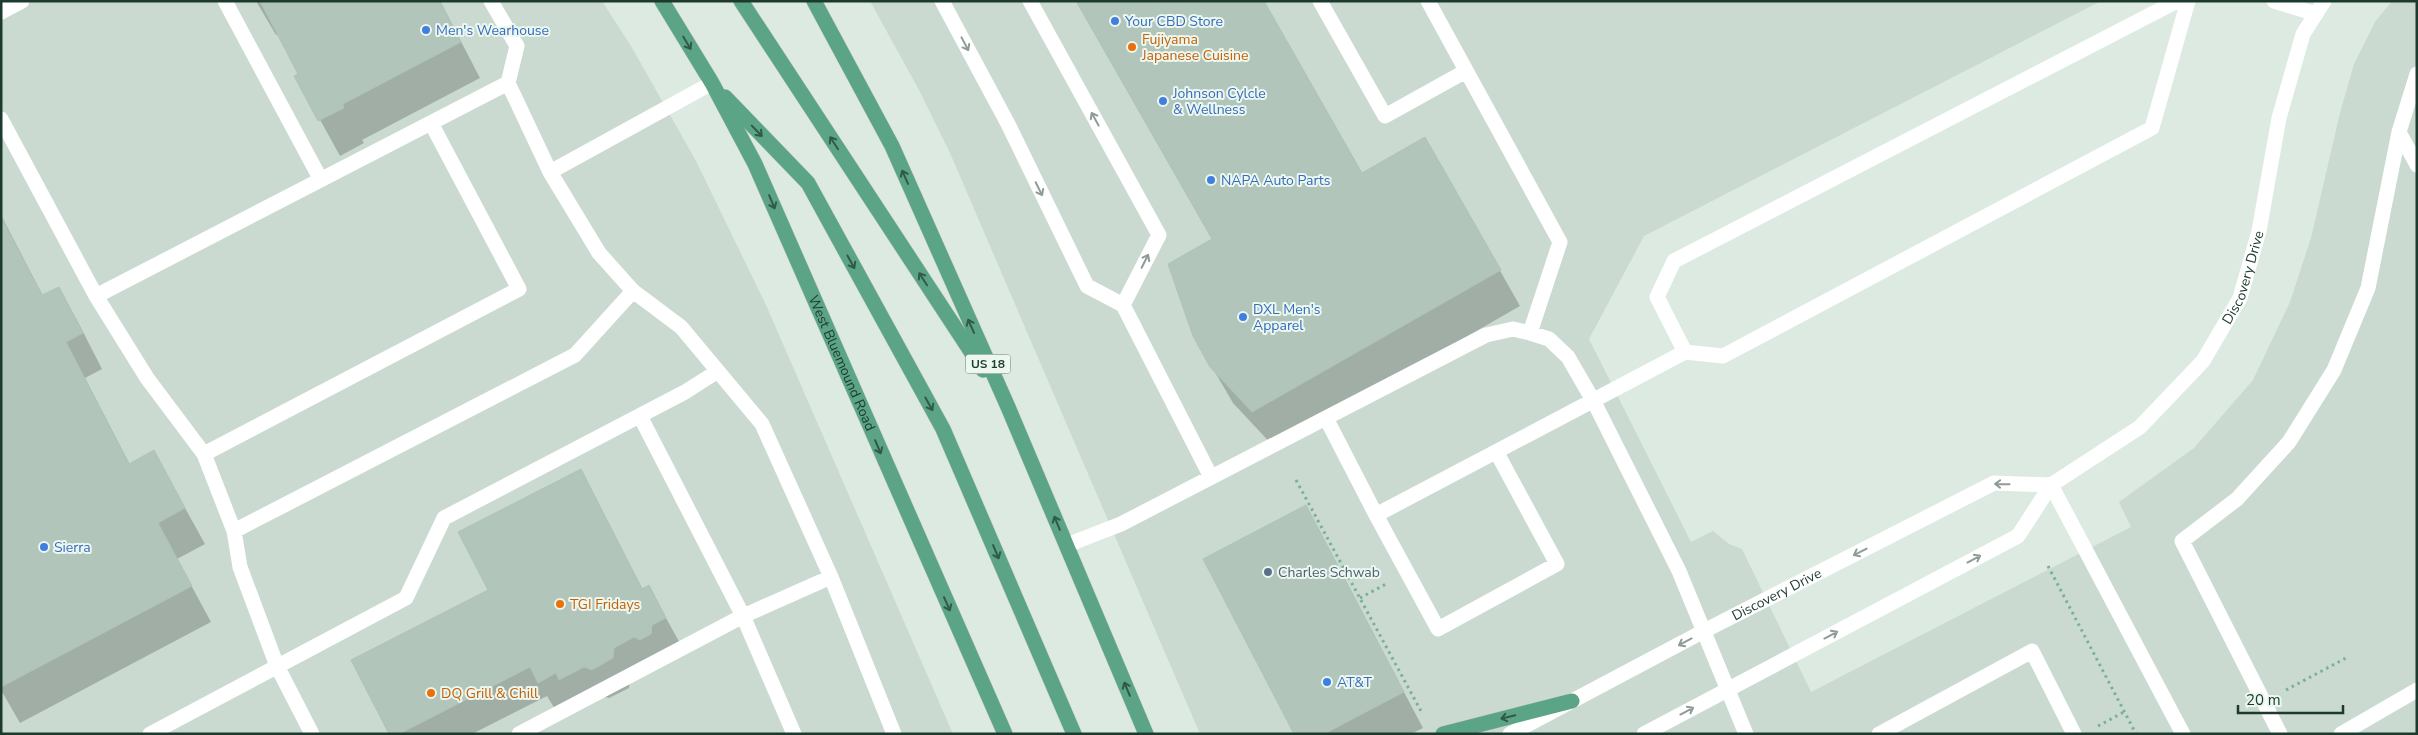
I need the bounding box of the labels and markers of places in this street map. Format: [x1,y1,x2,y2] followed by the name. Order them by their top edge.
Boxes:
[1124,12,1223,31] place label: Your CBD Store
[1109,15,1121,27] marker: Your CBD Store
[436,21,549,40] place label: Men's Wearhouse
[420,24,432,36] marker: Men's Wearhouse
[1141,30,1248,65] place label: Fujiyama Japanese Cuisine
[1126,41,1138,53] marker: Fujiyama Japanese Cuisine
[1172,84,1266,119] place label: Johnson Cylcle & Wellness
[1157,95,1169,107] marker: Johnson Cylcle & Wellness
[1221,171,1331,190] place label: NAPA Auto Parts
[1205,174,1217,186] marker: NAPA Auto Parts
[1253,300,1321,335] place label: DXL Men's Apparel
[1237,311,1249,323] marker: DXL Men's Apparel
[54,538,91,557] place label: Sierra
[38,541,50,553] marker: Sierra
[1278,563,1380,582] place label: Charles Schwab
[1262,566,1274,578] marker: Charles Schwab
[570,595,641,614] place label: TGI Fridays
[554,598,566,610] marker: TGI Fridays
[1337,673,1372,692] place label: AT&T
[1321,676,1333,688] marker: AT&T
[441,684,539,703] place label: DQ Grill & Chill
[425,687,437,699] marker: DQ Grill & Chill

